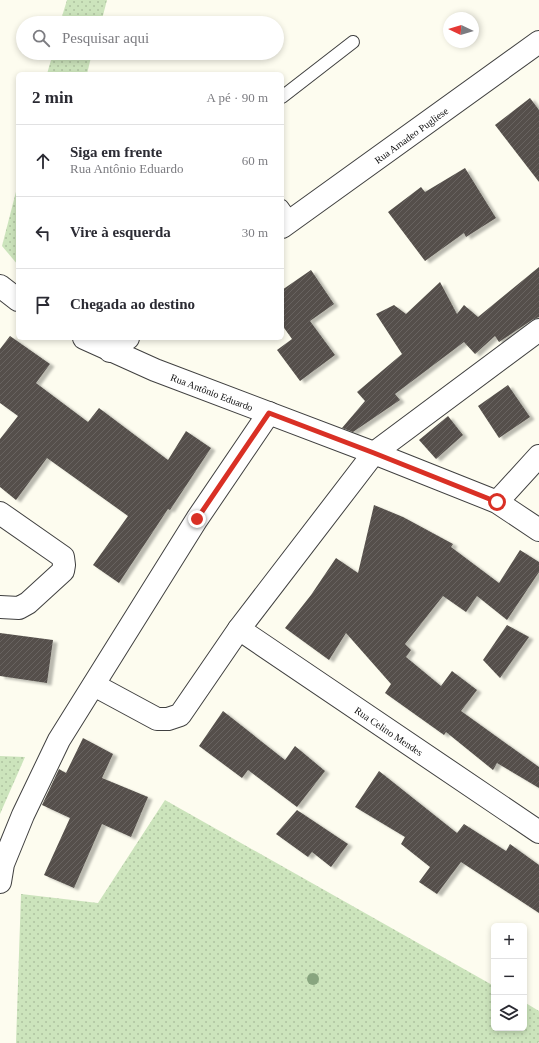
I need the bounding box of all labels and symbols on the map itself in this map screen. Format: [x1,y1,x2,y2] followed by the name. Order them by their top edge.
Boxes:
[443,12,479,48] north arrow
[372,105,451,166] street label: Rua Amadeo Pugliese
[169,372,255,413] street label: Rua Antônio Eduardo
[488,493,506,511] route start
[188,510,206,528] route end
[353,705,425,758] street label: Rua Celino Mendes

